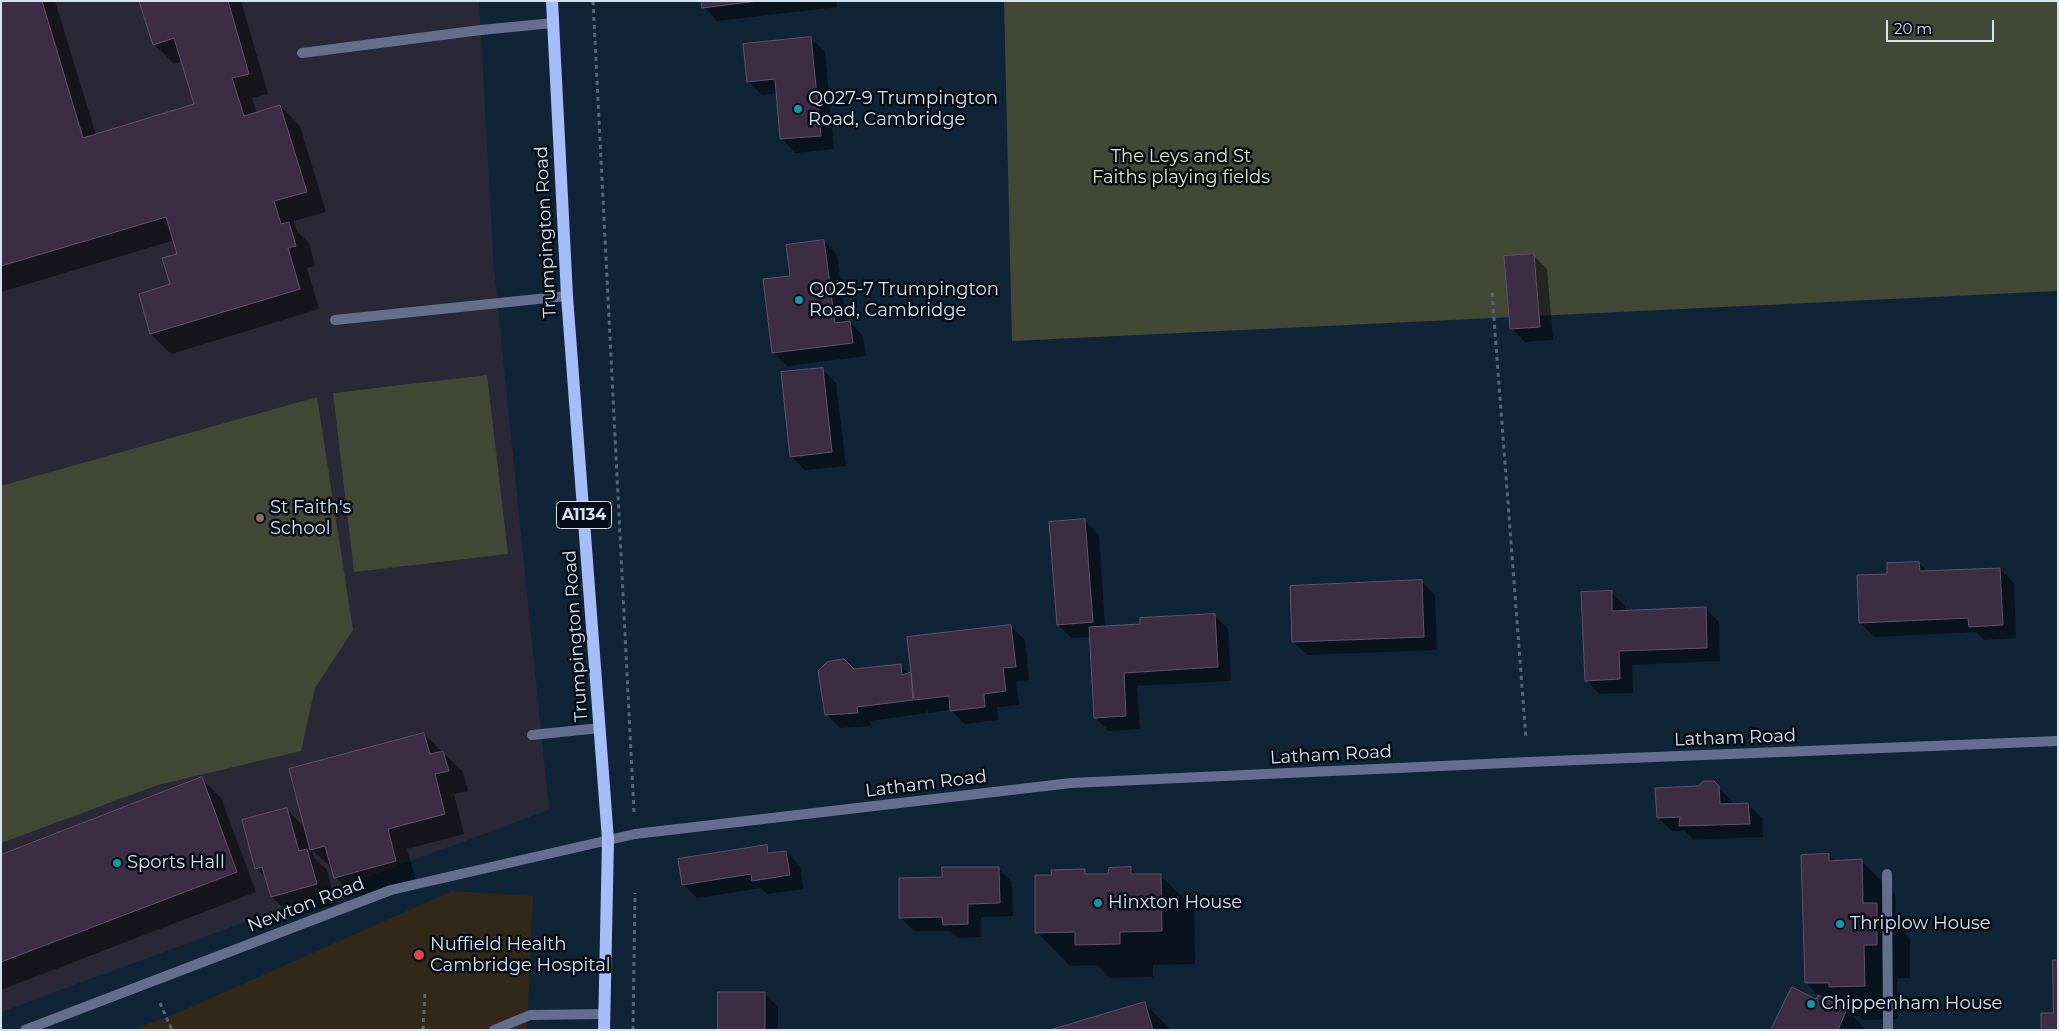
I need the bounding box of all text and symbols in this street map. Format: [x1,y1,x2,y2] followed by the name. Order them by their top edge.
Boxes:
[1889,10,1996,42] scale bar
[1894,19,1932,38] text: 20 m
[808,88,998,130] place label: Q027-9 Trumpington Road, Cambridge
[792,103,804,115] marker: Q027-9 Trumpington Road, Cambridge
[531,145,561,319] street label: Trumpington Road
[1092,146,1270,188] park label: The Leys and St Faiths playing fields
[809,279,999,322] place label: Q025-7 Trumpington Road, Cambridge
[793,294,805,306] marker: Q025-7 Trumpington Road, Cambridge
[270,497,351,540] place label: St Faith's School
[556,502,612,528] road number: A1134
[254,512,266,524] marker: St Faith's School
[559,549,593,723] street label: Trumpington Road
[1674,725,1796,751] street label: Latham Road
[1269,741,1393,769] street label: Latham Road
[864,766,988,802] street label: Latham Road
[127,852,225,874] place label: Sports Hall
[111,857,123,869] marker: Sports Hall
[244,873,368,937] street label: Newton Road
[1108,892,1242,914] place label: Hinxton House
[1092,897,1104,909] marker: Hinxton House
[1850,913,1991,935] place label: Thriplow House
[1834,918,1846,930] marker: Thriplow House
[430,934,611,976] place label: Nuffield Health Cambridge Hospital
[412,948,426,962] marker: Nuffield Health Cambridge Hospital
[1821,993,2002,1015] place label: Chippenham House
[1805,998,1817,1010] marker: Chippenham House

